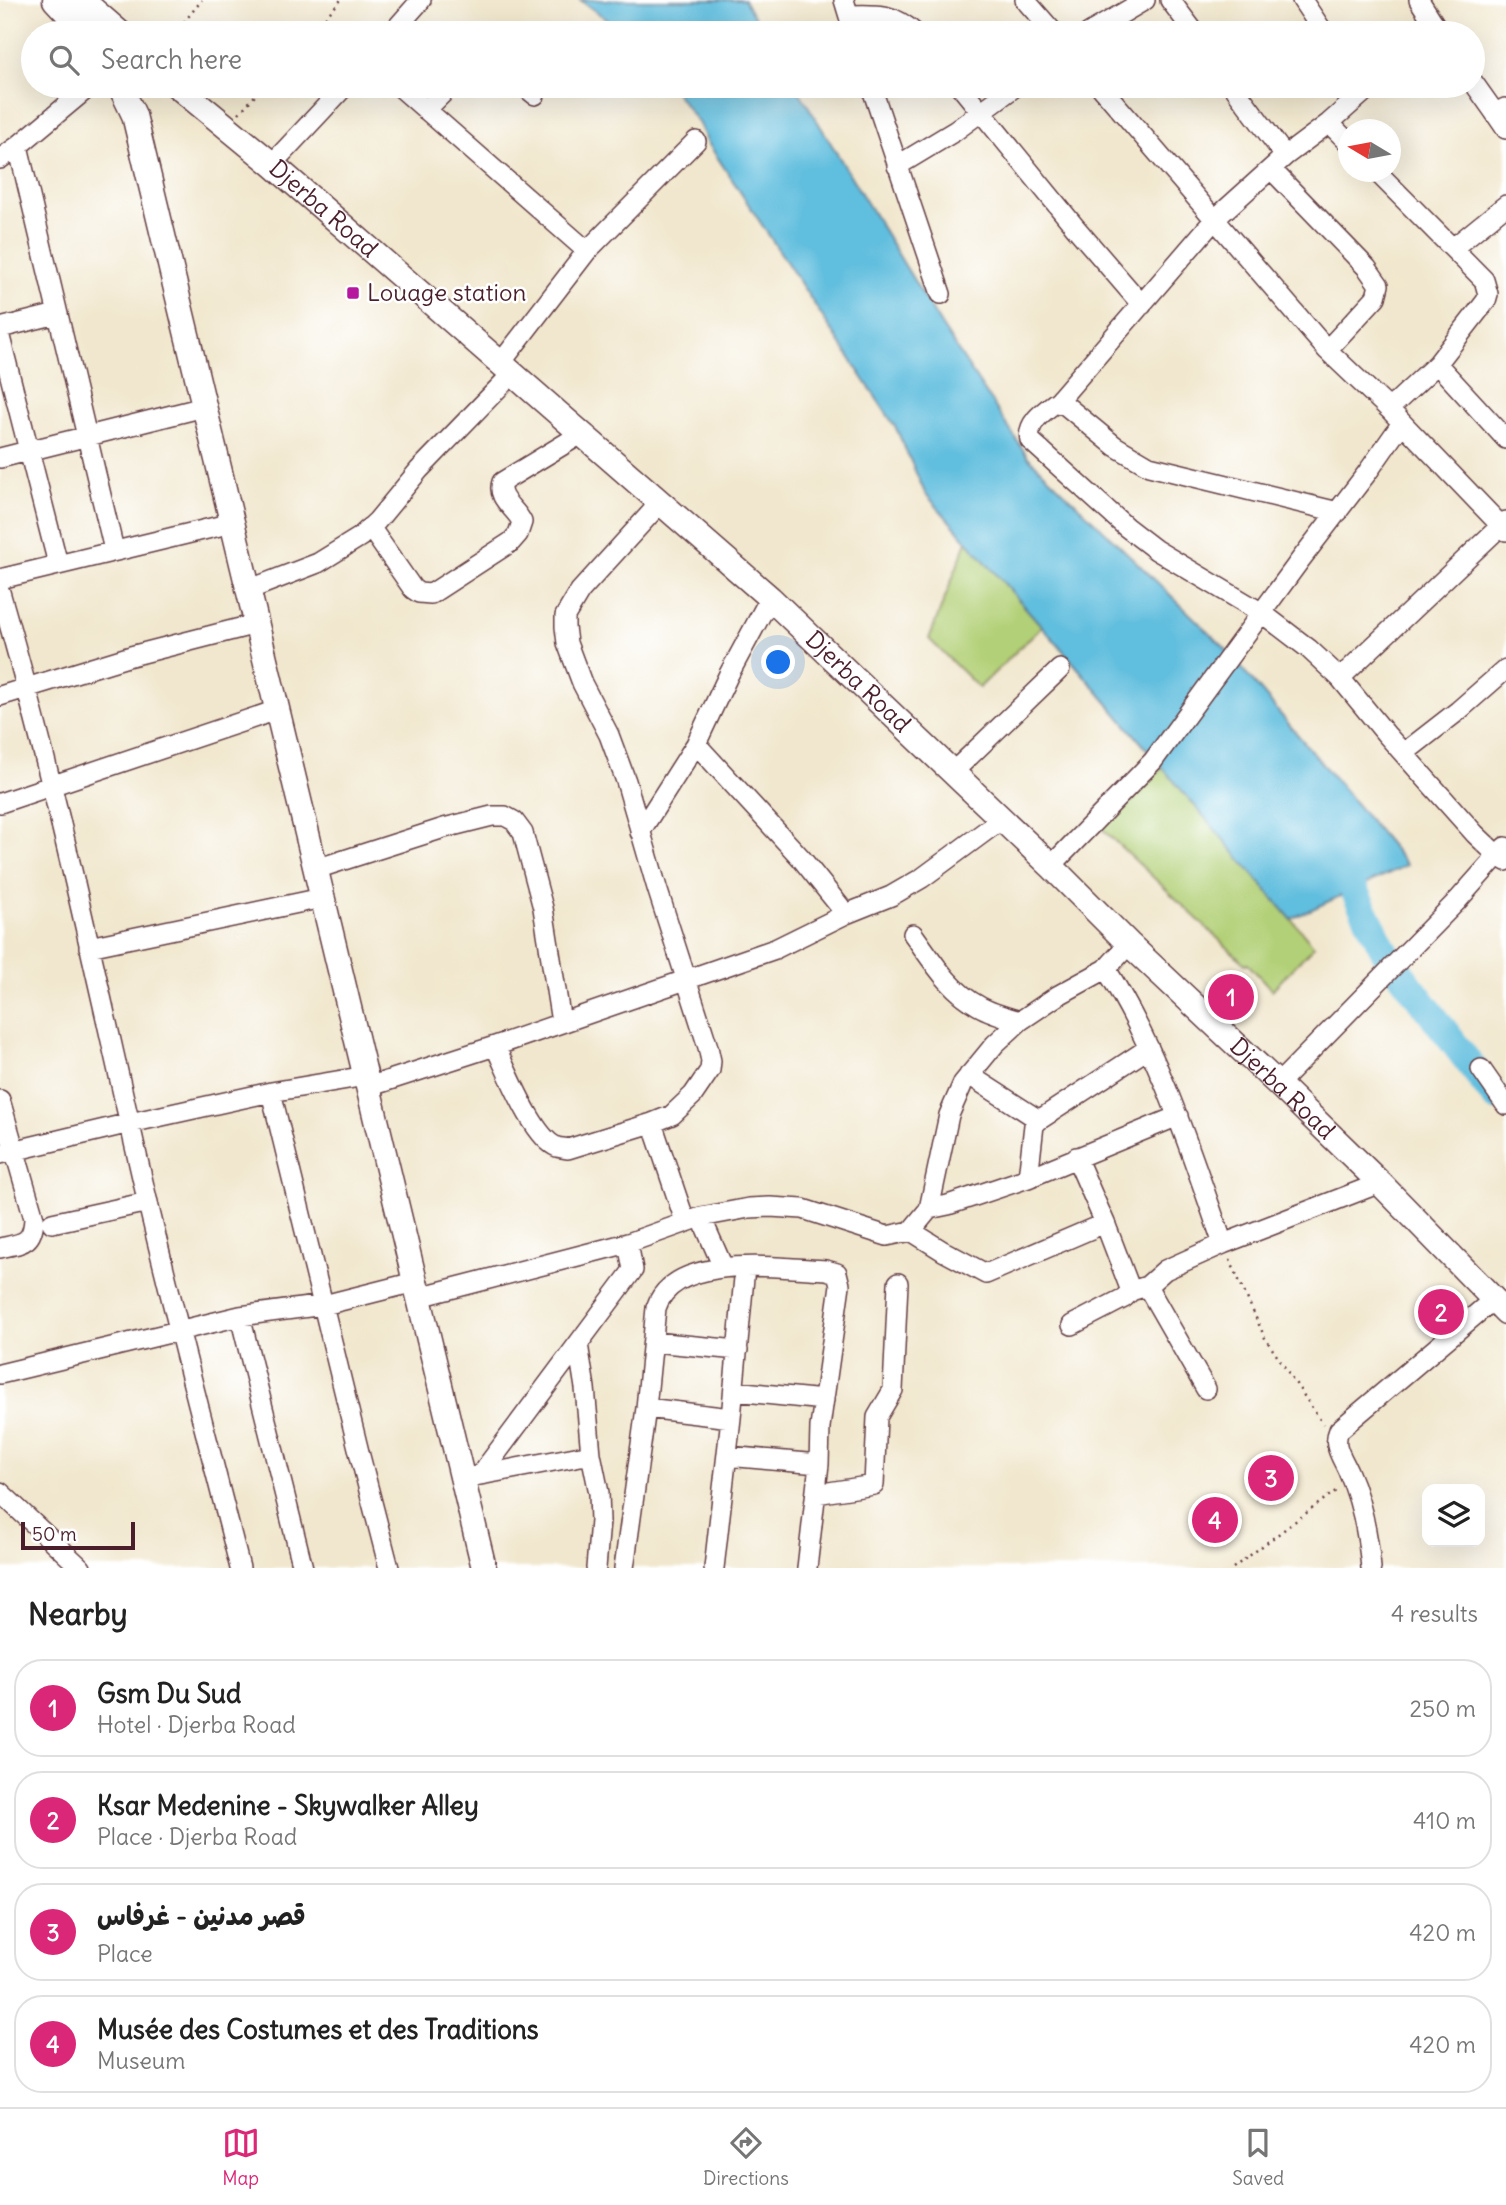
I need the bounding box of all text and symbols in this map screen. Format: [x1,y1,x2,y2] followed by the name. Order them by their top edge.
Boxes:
[21,21,1485,98] search box
[45,41,83,79] icon: search
[101,43,242,76] text: Search here
[1338,119,1401,182] north arrow
[264,153,384,263] street label: Djerba Road
[367,277,526,307] place label: Louage station
[345,285,361,301] marker: Louage station
[800,624,917,738] street label: Djerba Road
[761,645,795,679] your location
[1208,971,1254,1023] pin: 1
[1224,1031,1342,1145] street label: Djerba Road
[1418,1286,1464,1338] pin: 2
[1248,1452,1294,1504] pin: 3
[1422,1484,1485,1547] map controls
[1422,1484,1485,1547] button: layers
[1192,1494,1238,1546] pin: 4
[21,1519,135,1551] scale bar
[32,1522,77,1546] text: 50 m
[28,1595,128,1633] text: Nearby
[1391,1599,1478,1628] text: 4 results
[97,1677,241,1710] text: Gsm Du Sud
[48,1694,58,1723] text: 1
[1409,1694,1476,1723] text: 250 m
[97,1710,296,1739] text: Hotel · Djerba Road
[97,1789,479,1822] text: Ksar Medenine - Skywalker Alley
[47,1806,59,1835] text: 2
[1413,1806,1476,1835] text: 410 m
[97,1822,297,1851] text: Place · Djerba Road
[97,1899,306,1932] text: قصر مدنين - غرفاس
[46,1918,60,1947] text: 3
[1409,1918,1476,1947] text: 420 m
[97,1939,153,1968] text: Place
[97,2013,539,2046] text: Musée des Costumes et des Traditions
[46,2030,60,2059] text: 4
[1409,2030,1476,2059] text: 420 m
[97,2046,185,2075] text: Museum
[222,2124,260,2190] tab: Map
[703,2124,789,2190] tab: Directions
[1232,2124,1284,2190] tab: Saved

